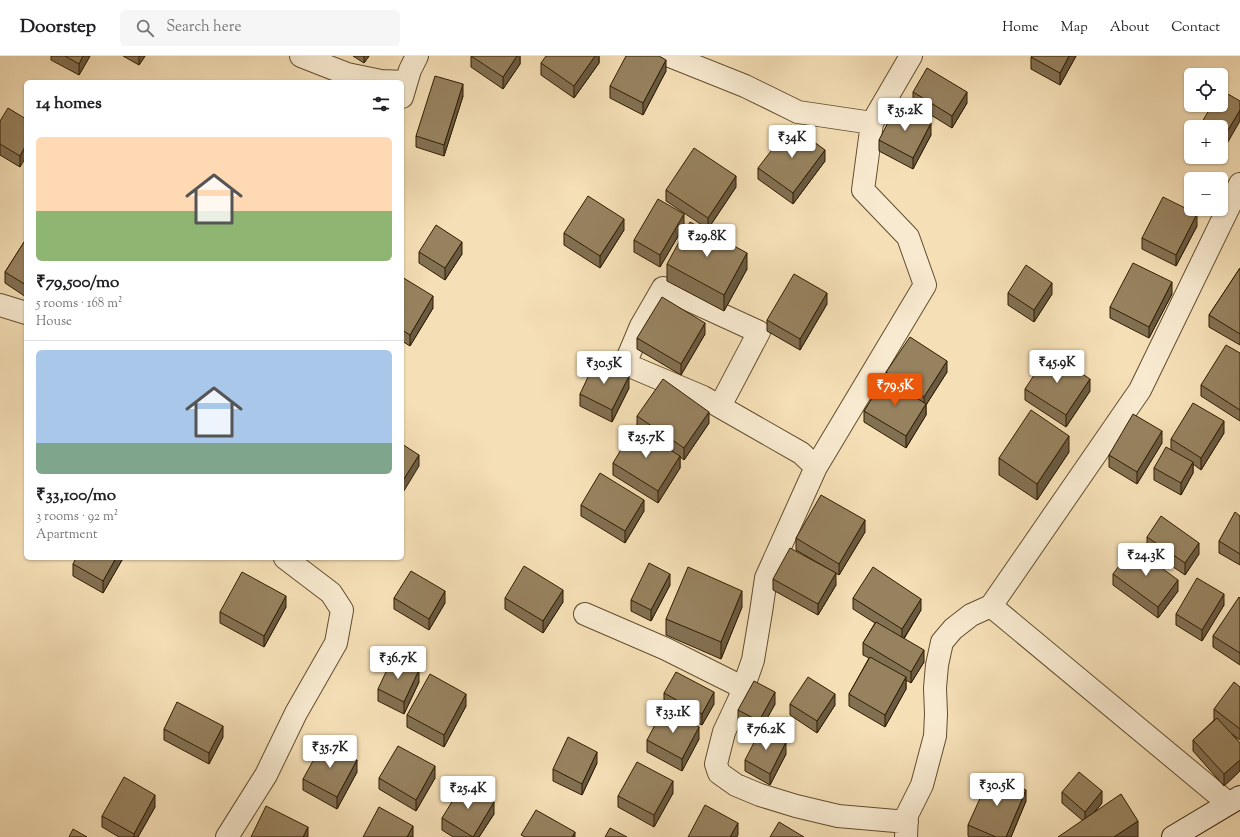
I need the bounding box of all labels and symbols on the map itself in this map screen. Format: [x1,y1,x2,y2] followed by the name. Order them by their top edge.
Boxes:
[872,98,938,132] pin: ₹35.2K
[768,125,816,159] pin: ₹34K
[674,224,740,258] pin: ₹29.8K
[1024,350,1090,384] pin: ₹45.9K
[571,351,637,385] pin: ₹30.5K
[862,373,928,407] pin: ₹79.5K
[613,425,679,459] pin: ₹25.7K
[1113,543,1179,577] pin: ₹24.3K
[365,646,431,680] pin: ₹36.7K
[640,700,706,734] pin: ₹33.1K
[733,717,799,751] pin: ₹76.2K
[297,735,363,769] pin: ₹35.7K
[964,773,1030,807] pin: ₹30.5K
[435,776,501,810] pin: ₹25.4K

